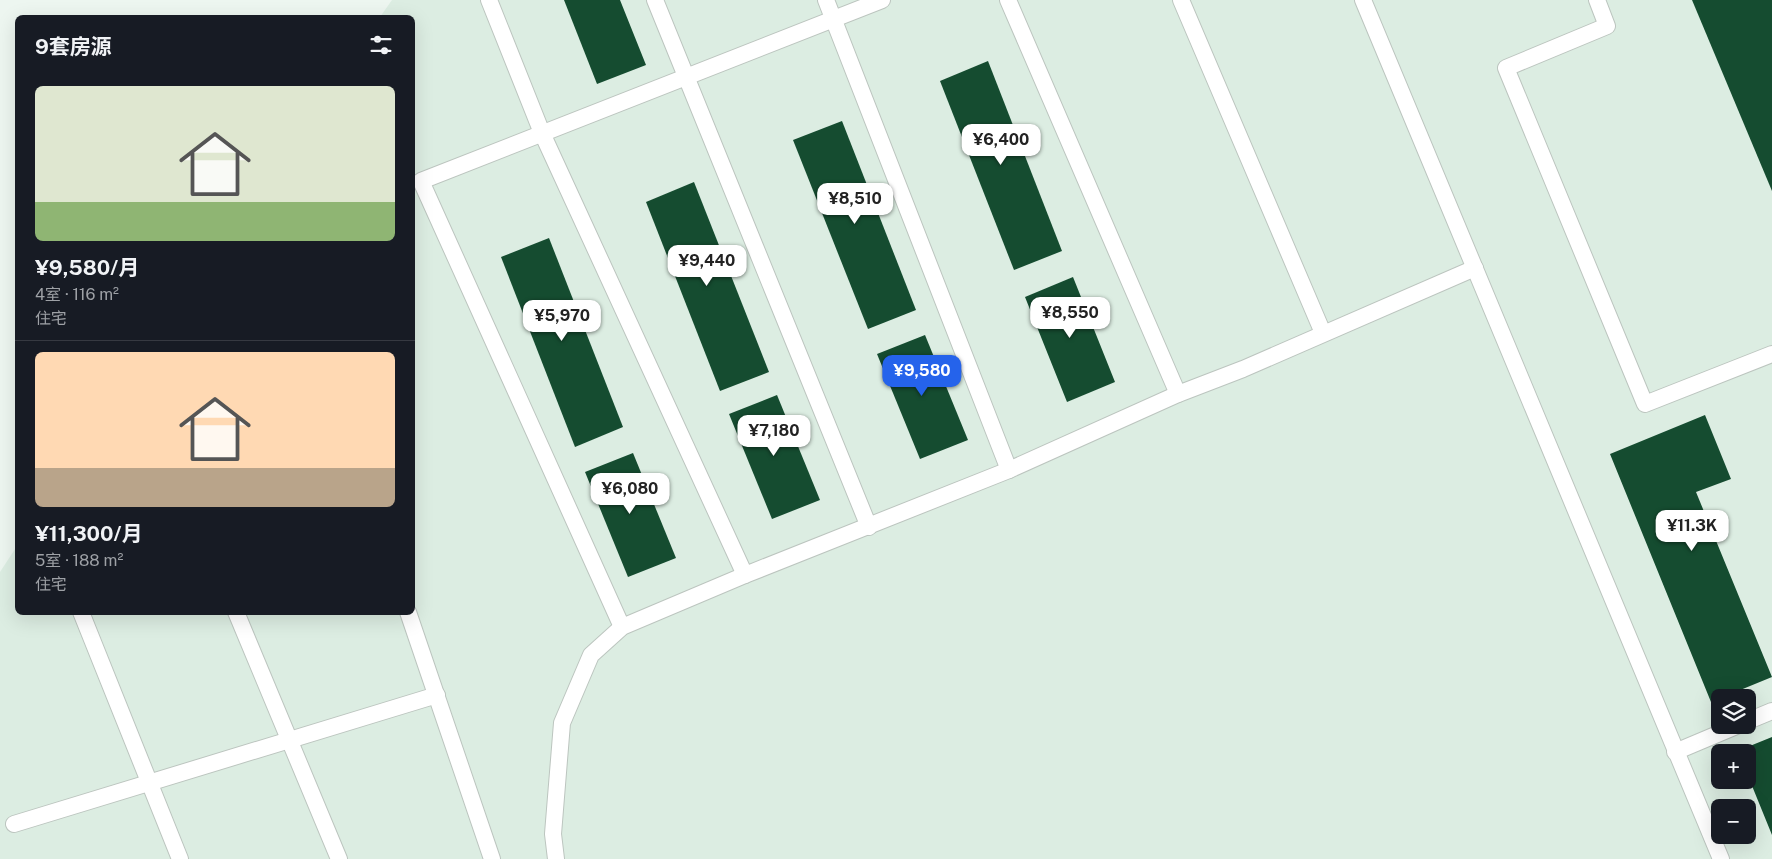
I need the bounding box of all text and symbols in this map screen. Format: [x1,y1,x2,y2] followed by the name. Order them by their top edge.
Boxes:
[367,31,395,59] icon: filters
[35,34,112,59] text: 9套房源
[170,119,260,209] icon: home
[960,124,1042,166] pin: ¥6,400
[973,130,1029,149] text: ¥6,400
[814,182,896,225] pin: ¥8,510
[828,189,882,208] text: ¥8,510
[666,244,748,287] pin: ¥9,440
[679,251,735,270] text: ¥9,440
[35,255,139,280] text: ¥9,580/月
[35,285,119,304] text: 4室 · 116 m²
[1029,296,1111,339] pin: ¥8,550
[521,300,603,342] pin: ¥5,970
[1041,303,1099,322] text: ¥8,550
[534,306,590,325] text: ¥5,970
[35,309,67,328] text: 住宅
[881,354,963,397] pin: ¥9,580
[893,361,951,380] text: ¥9,580
[170,384,260,474] icon: home
[733,414,815,457] pin: ¥7,180
[748,421,800,440] text: ¥7,180
[589,472,671,515] pin: ¥6,080
[602,479,658,498] text: ¥6,080
[1651,510,1733,552] pin: ¥11.3K
[1667,516,1717,535] text: ¥11.3K
[35,521,143,546] text: ¥11,300/月
[35,551,123,570] text: 5室 · 188 m²
[35,575,67,594] text: 住宅
[1711,689,1756,844] map controls
[1711,689,1756,734] button: layers
[1711,744,1756,789] button: +
[1711,799,1756,844] button: −

